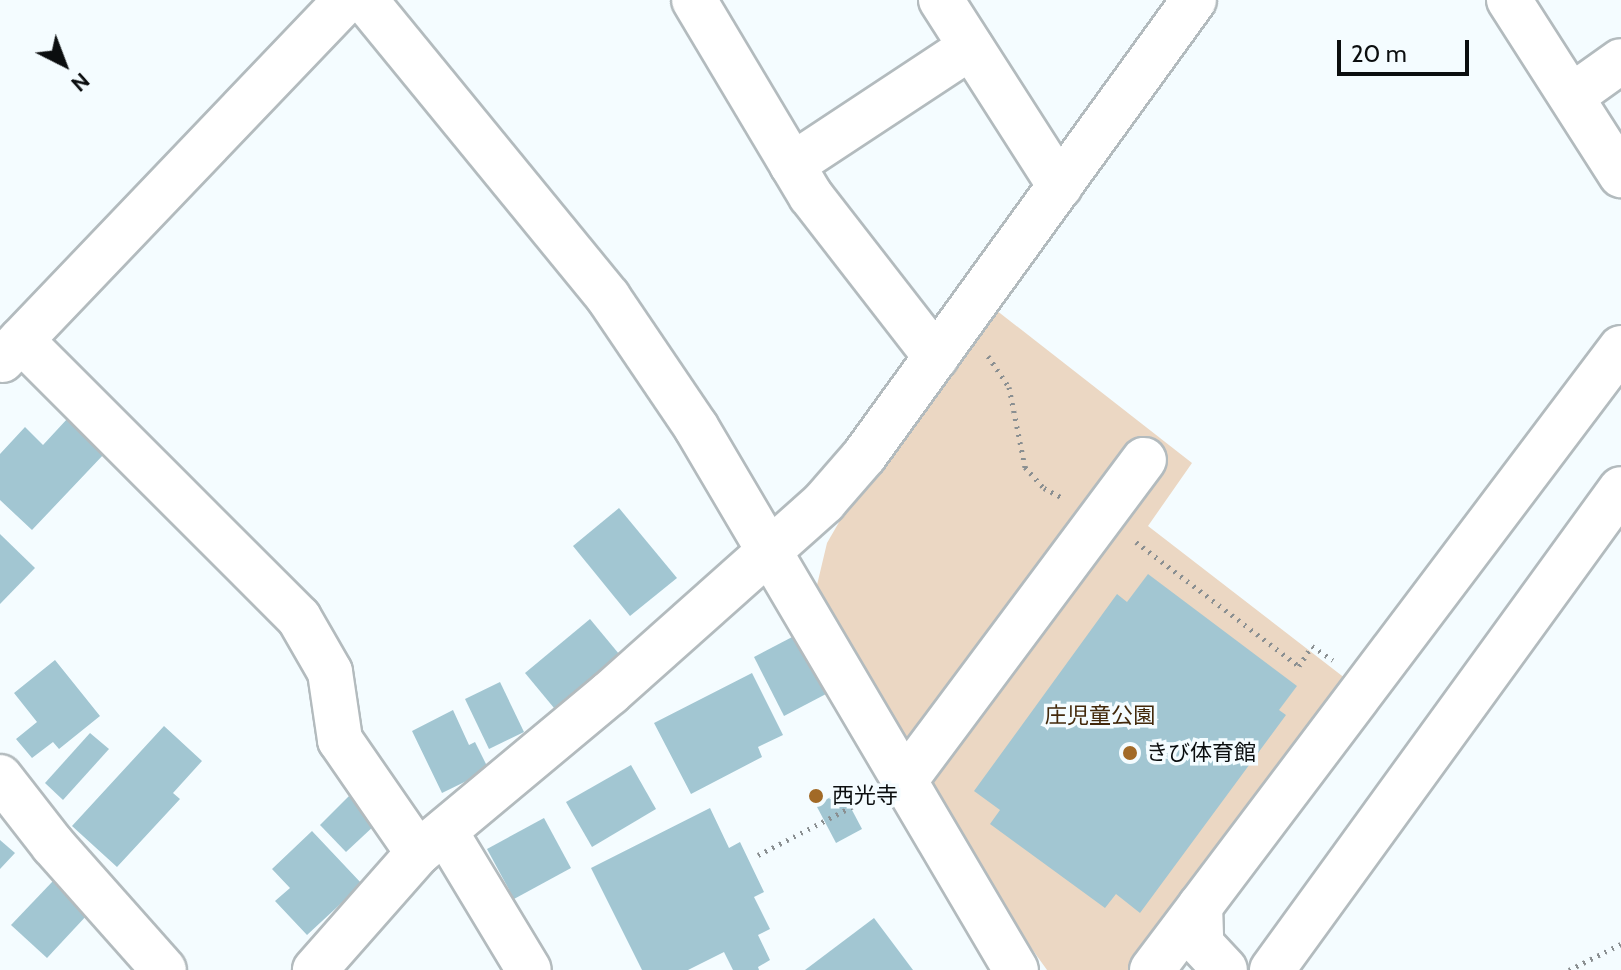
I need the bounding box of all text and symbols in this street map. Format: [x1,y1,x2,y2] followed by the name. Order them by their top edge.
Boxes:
[24,24,104,104] north arrow
[1341,24,1473,74] scale bar
[1351,39,1407,68] text: 20 m
[66,67,95,97] text: N
[1045,703,1155,729] park label: 庄児童公園
[1146,740,1256,766] place label: きび体育館
[1121,744,1139,762] marker: きび体育館
[832,783,898,809] place label: 西光寺
[807,787,825,805] marker: 西光寺

